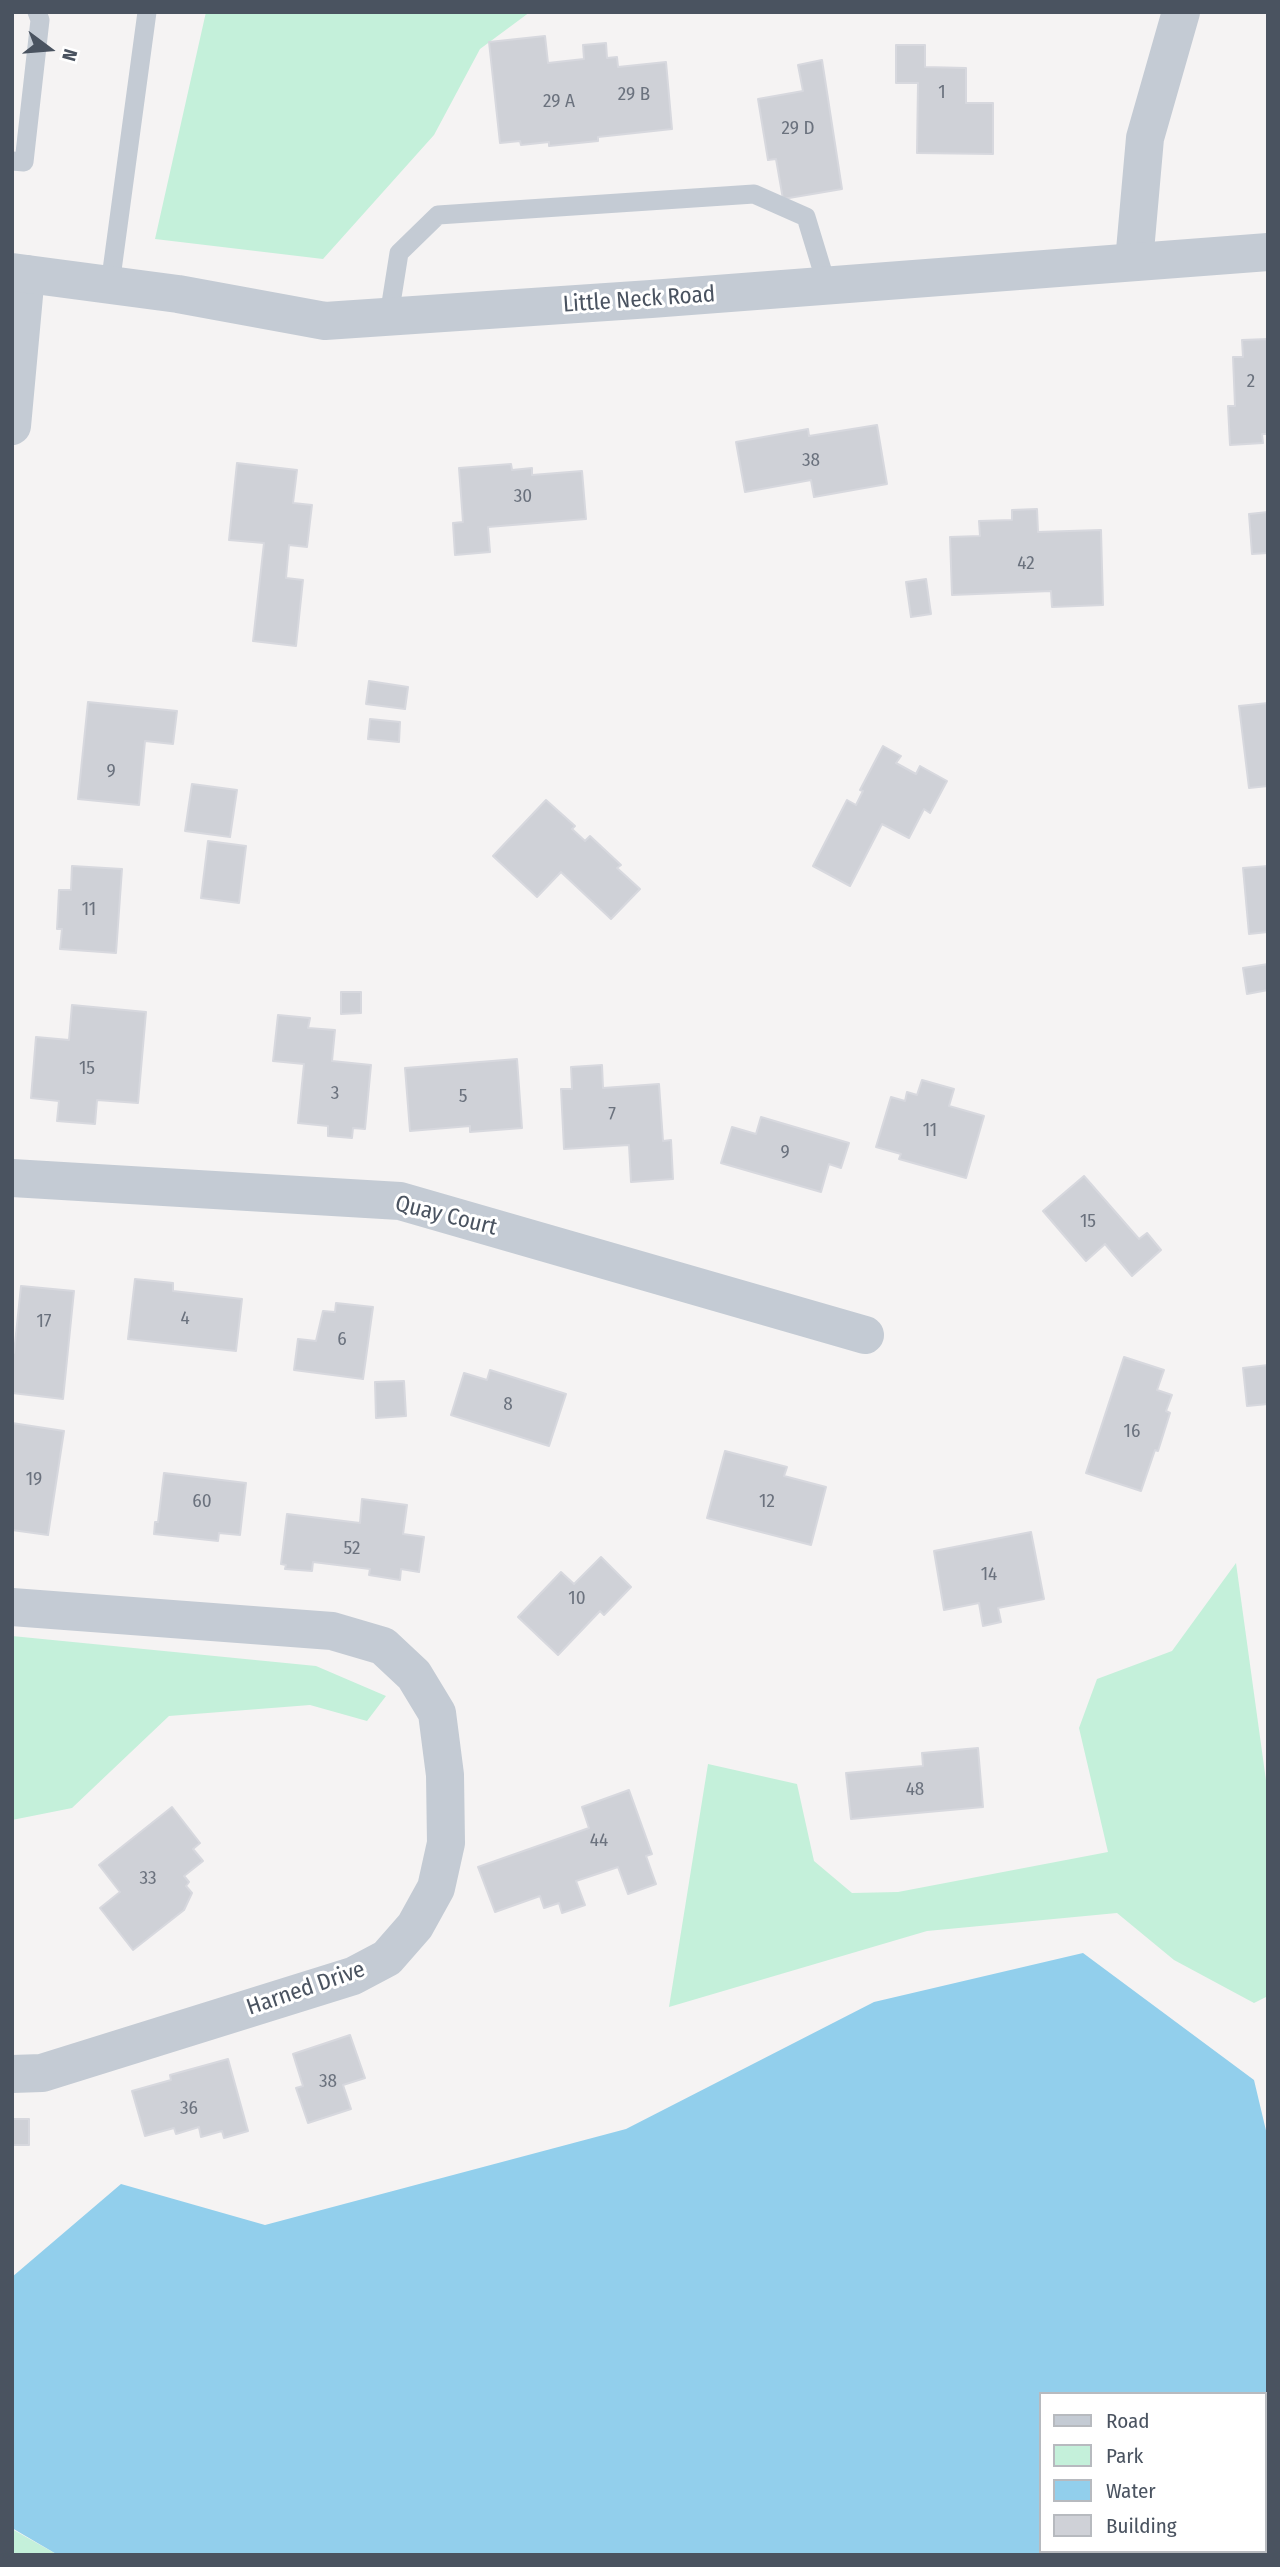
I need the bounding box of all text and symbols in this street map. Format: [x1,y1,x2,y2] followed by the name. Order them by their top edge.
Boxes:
[14,14,84,84] north arrow
[57,46,82,64] text: N
[938,82,946,104] house number: 1
[618,84,650,106] house number: 29 B
[543,91,575,113] house number: 29 A
[782,118,814,140] house number: 29 D
[562,281,716,319] street label: Little Neck Road
[1247,371,1255,393] house number: 2
[802,450,820,472] house number: 38
[514,486,532,508] house number: 30
[1017,553,1035,575] house number: 42
[106,761,116,783] house number: 9
[82,899,96,921] house number: 11
[79,1058,95,1080] house number: 15
[331,1083,339,1105] house number: 3
[459,1086,467,1108] house number: 5
[608,1104,616,1126] house number: 7
[923,1120,937,1142] house number: 11
[780,1142,790,1164] house number: 9
[392,1190,500,1242] street label: Quay Court
[1080,1211,1096,1233] house number: 15
[180,1308,190,1330] house number: 4
[36,1311,52,1333] house number: 17
[337,1329,347,1351] house number: 6
[503,1394,513,1416] house number: 8
[1124,1421,1140,1443] house number: 16
[26,1469,42,1491] house number: 19
[192,1491,212,1513] house number: 60
[759,1491,775,1513] house number: 12
[344,1538,360,1560] house number: 52
[981,1564,997,1586] house number: 14
[568,1588,586,1610] house number: 10
[906,1779,924,1801] house number: 48
[590,1830,608,1852] house number: 44
[139,1868,157,1890] house number: 33
[243,1956,369,2022] street label: Harned Drive
[319,2071,337,2093] house number: 38
[180,2098,198,2120] house number: 36
[1038,2392,1266,2553] legend
[1106,2408,1150,2434] text: Road
[1106,2443,1143,2469] text: Park
[1106,2478,1156,2504] text: Water
[1106,2513,1177,2539] text: Building

